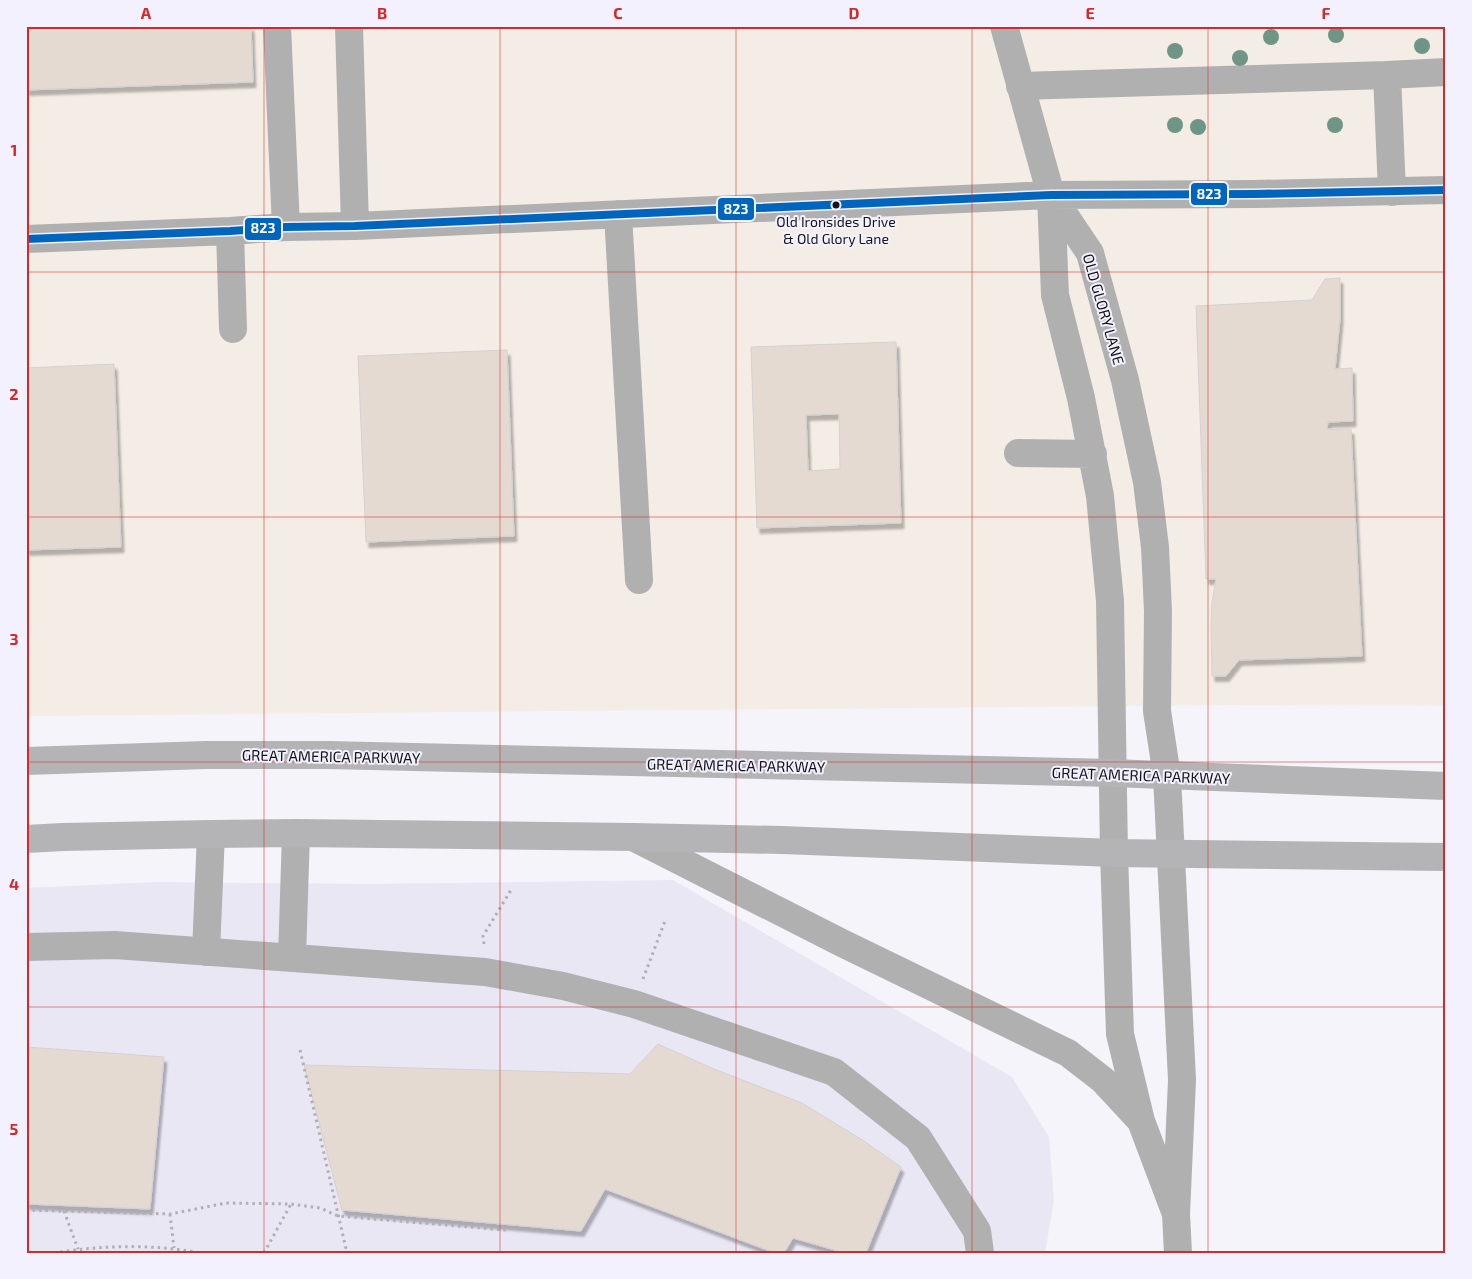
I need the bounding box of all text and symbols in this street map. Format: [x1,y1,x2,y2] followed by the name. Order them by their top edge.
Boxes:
[141,3,152,22] text: A
[377,3,387,22] text: B
[613,3,623,22] text: C
[849,3,860,22] text: D
[1085,3,1095,22] text: E
[1322,3,1331,22] text: F
[11,140,17,159] text: 1
[1190,182,1228,206] line badge: 823
[1197,185,1221,202] text: 823
[717,197,755,221] line badge: 823
[724,200,748,217] text: 823
[831,200,841,210] marker: Old Ironsides Drive & Old Glory Lane
[776,213,896,247] place label: Old Ironsides Drive & Old Glory Lane
[244,217,282,241] line badge: 823
[251,219,275,236] text: 823
[1080,251,1128,367] street label: OLD GLORY LANE
[9,384,19,403] text: 2
[9,629,19,648] text: 3
[242,745,421,767] street label: GREAT AMERICA PARKWAY
[647,754,826,776] street label: GREAT AMERICA PARKWAY
[1051,763,1231,787] street label: GREAT AMERICA PARKWAY
[9,874,19,893] text: 4
[10,1119,19,1138] text: 5

